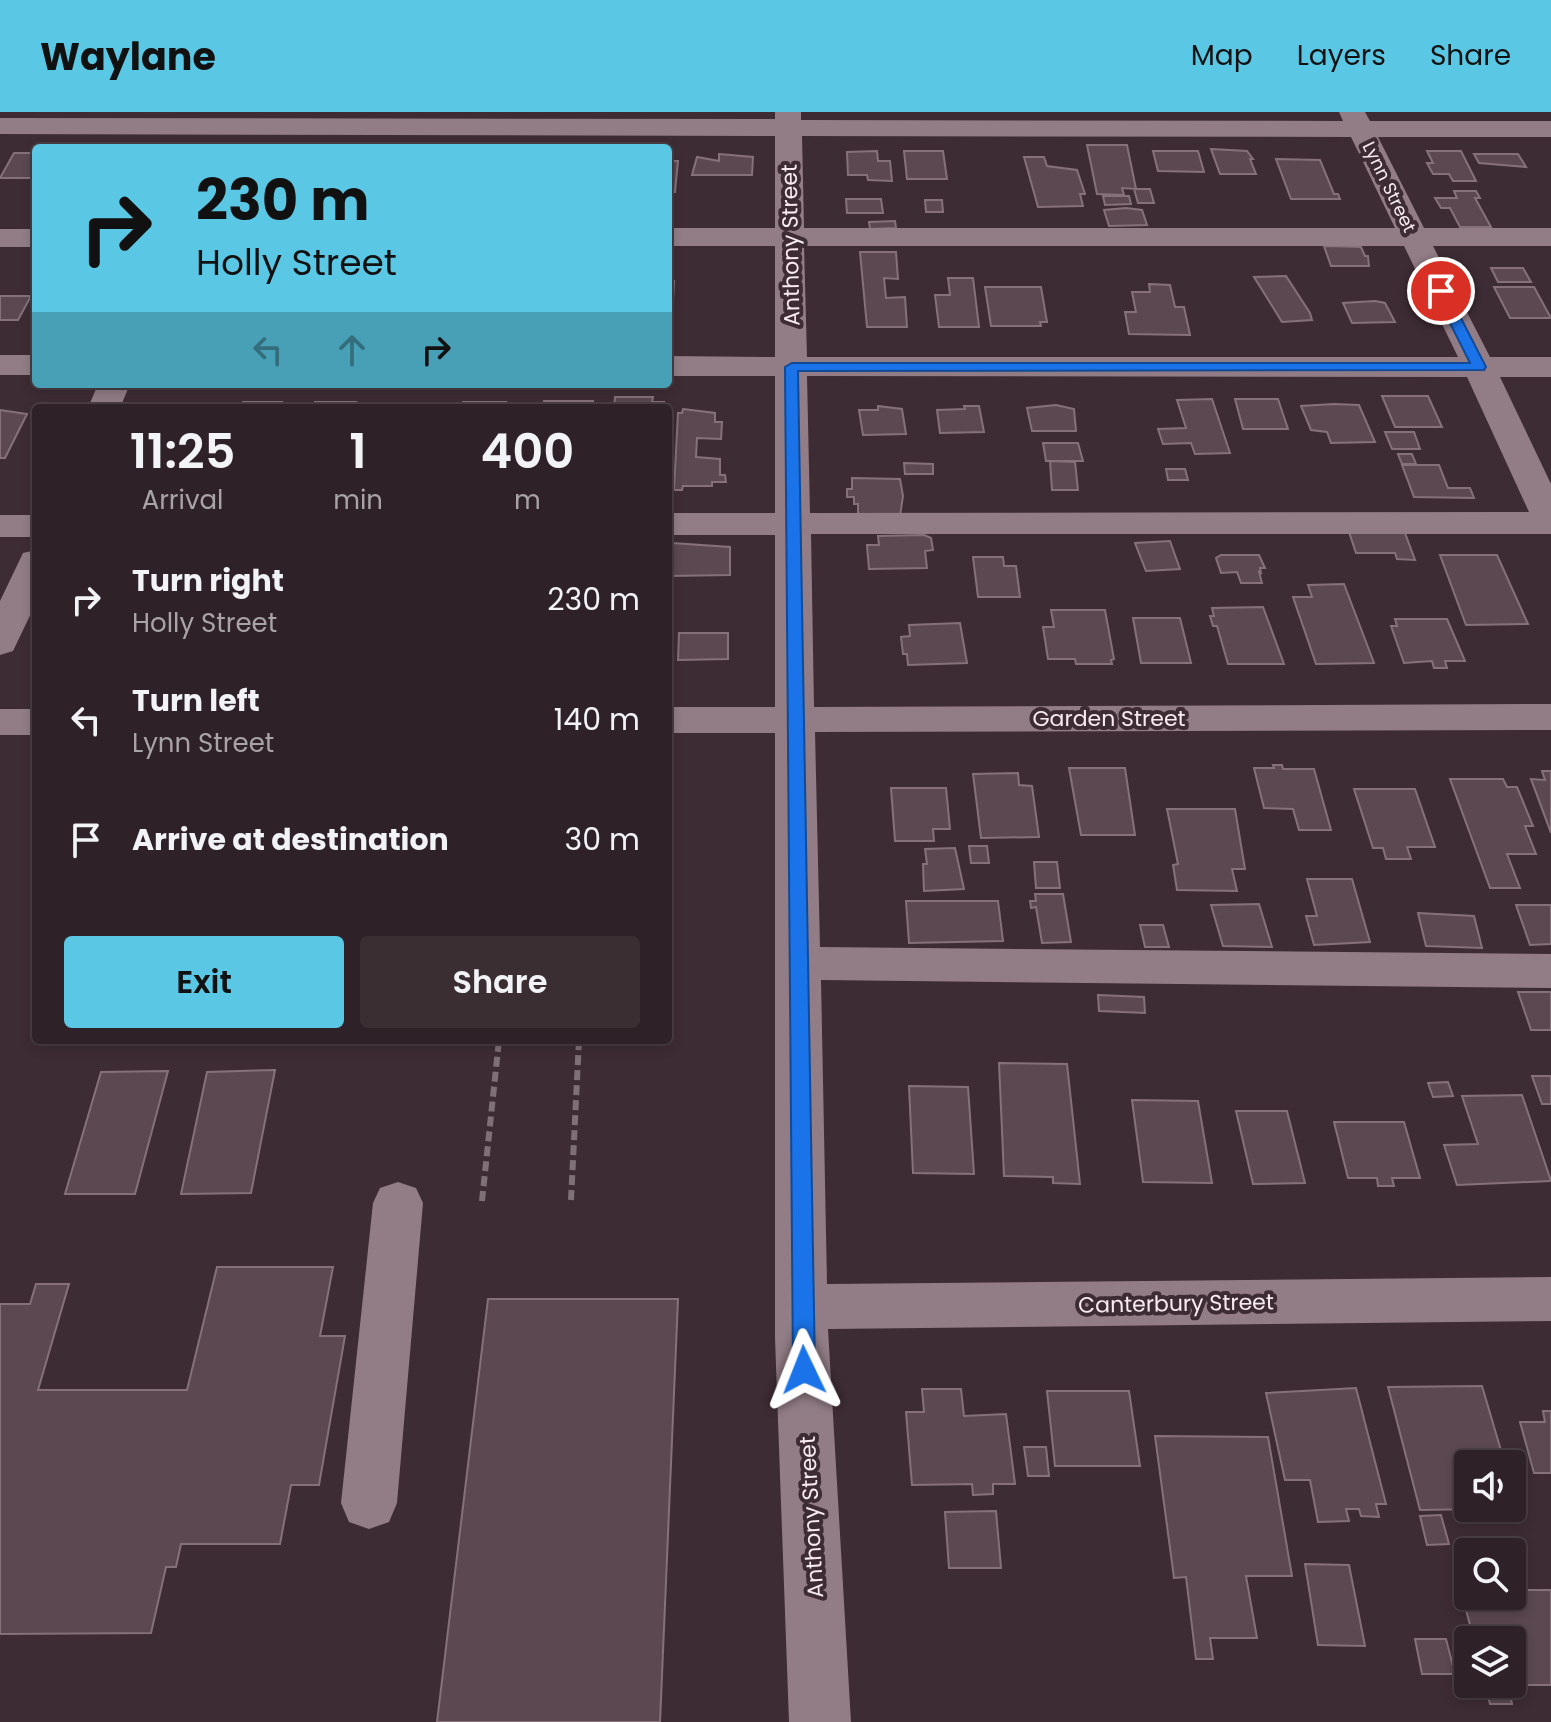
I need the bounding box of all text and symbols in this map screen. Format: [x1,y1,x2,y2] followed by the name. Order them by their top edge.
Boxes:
[40,30,216,83] text: Waylane
[1191,36,1253,75] text: Map
[1297,36,1386,75] text: Layers
[1430,36,1511,75] text: Share
[1357,137,1422,237] street label: Lynn Street
[196,161,370,240] text: 230 m
[774,164,807,326] street label: Anthony Street
[64,176,168,280] icon: right
[196,237,397,288] text: Holly Street
[1407,257,1475,325] pin
[1419,269,1463,313] icon: arrive
[246,328,290,372] icon: left
[330,328,374,372] icon: ahead
[414,328,458,372] icon: right
[130,418,235,485] text: 11:25
[349,418,367,485] text: 1
[481,418,574,485] text: 400
[142,482,224,518] text: Arrival
[333,482,383,518] text: min
[514,482,541,518] text: m
[132,559,284,602] text: Turn right
[64,578,108,622] icon: right
[547,578,640,621] text: 230 m
[132,605,277,641] text: Holly Street
[132,679,260,722] text: Turn left
[64,698,108,742] icon: left
[554,698,640,741] text: 140 m
[1032,703,1186,734] street label: Garden Street
[132,725,274,761] text: Lynn Street
[64,818,108,862] icon: arrive
[132,818,449,861] text: Arrive at destination
[565,818,640,861] text: 30 m
[64,936,344,1028] button: Exit
[360,936,640,1028] button: Share
[1078,1286,1274,1321] street label: Canterbury Street
[762,1328,846,1412] position arrow
[792,1435,831,1599] street label: Anthony Street
[1454,1450,1526,1698] map controls
[1454,1450,1526,1522] button: sound
[1454,1538,1526,1610] button: search
[1454,1626,1526,1698] button: layers

